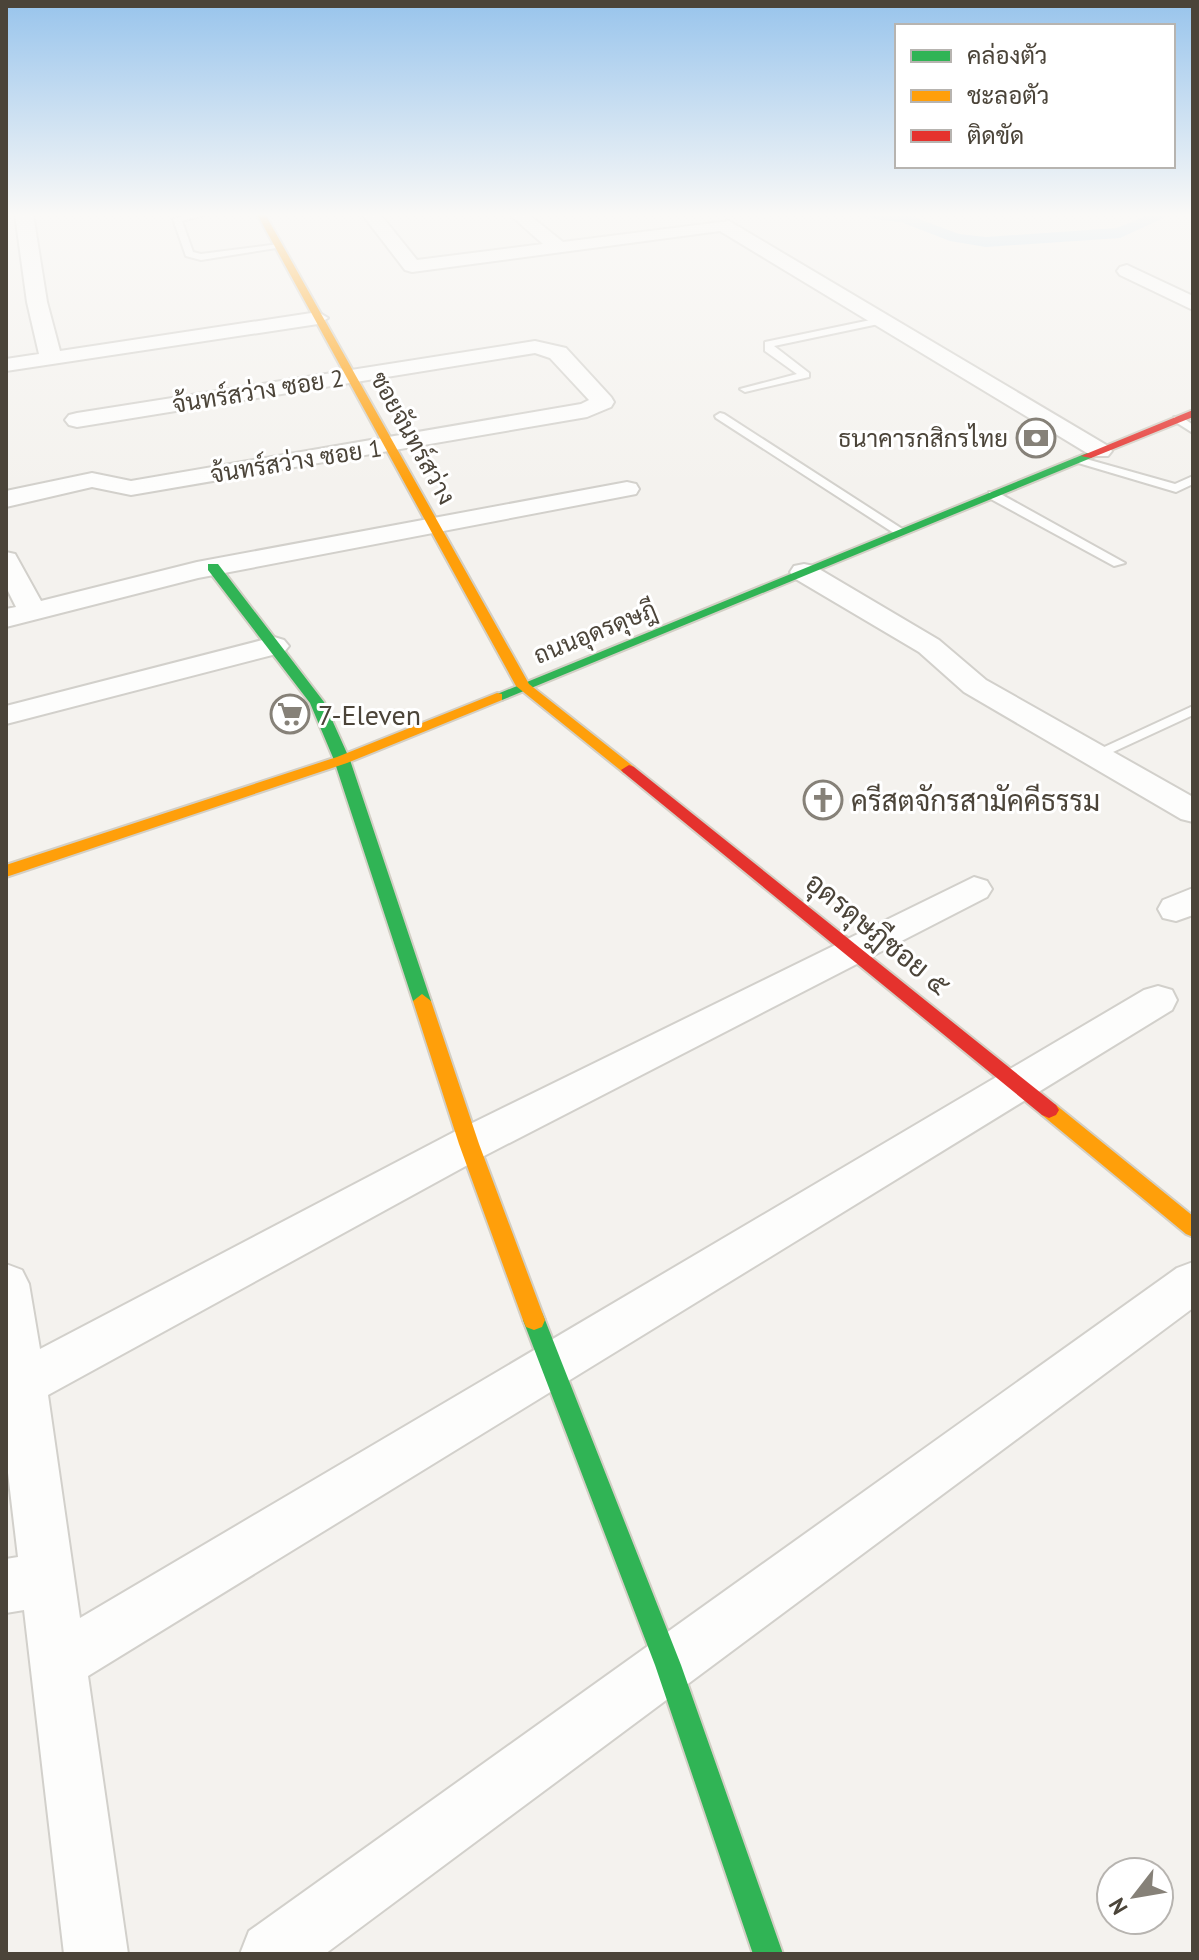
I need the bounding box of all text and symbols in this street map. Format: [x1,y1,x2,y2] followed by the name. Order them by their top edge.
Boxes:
[895,24,1175,168] legend
[967,40,1047,71] text: คล่องตัว
[967,80,1049,111] text: ชะลอตัว
[967,120,1024,151] text: ติดขัด
[170,362,346,420] street label: จ้นทร์สว่าง ซอย 2
[364,366,462,510] street label: ซอยจันทร์สว่าง
[1015,417,1057,459] bank icon: ธนาคารกสิกรไทย
[838,423,1008,454] place label: ธนาคารกสิกรไทย
[208,432,384,490] street label: จ้นทร์สว่าง ซอย 1
[529,593,661,672] street label: ถนนอุดรดุษฎี
[269,693,311,735] supermarket icon: 7-Eleven
[318,696,421,733] place label: 7-Eleven
[802,779,844,821] church icon: ครีสตจักรสามัคคีธรรม
[851,782,1100,819] place label: ครีสตจักรสามัคคีธรรม
[797,863,959,1005] street label: อุดรดุษฎีซอย ๕
[1095,1856,1175,1936] north arrow
[1102,1893,1134,1920] text: N

